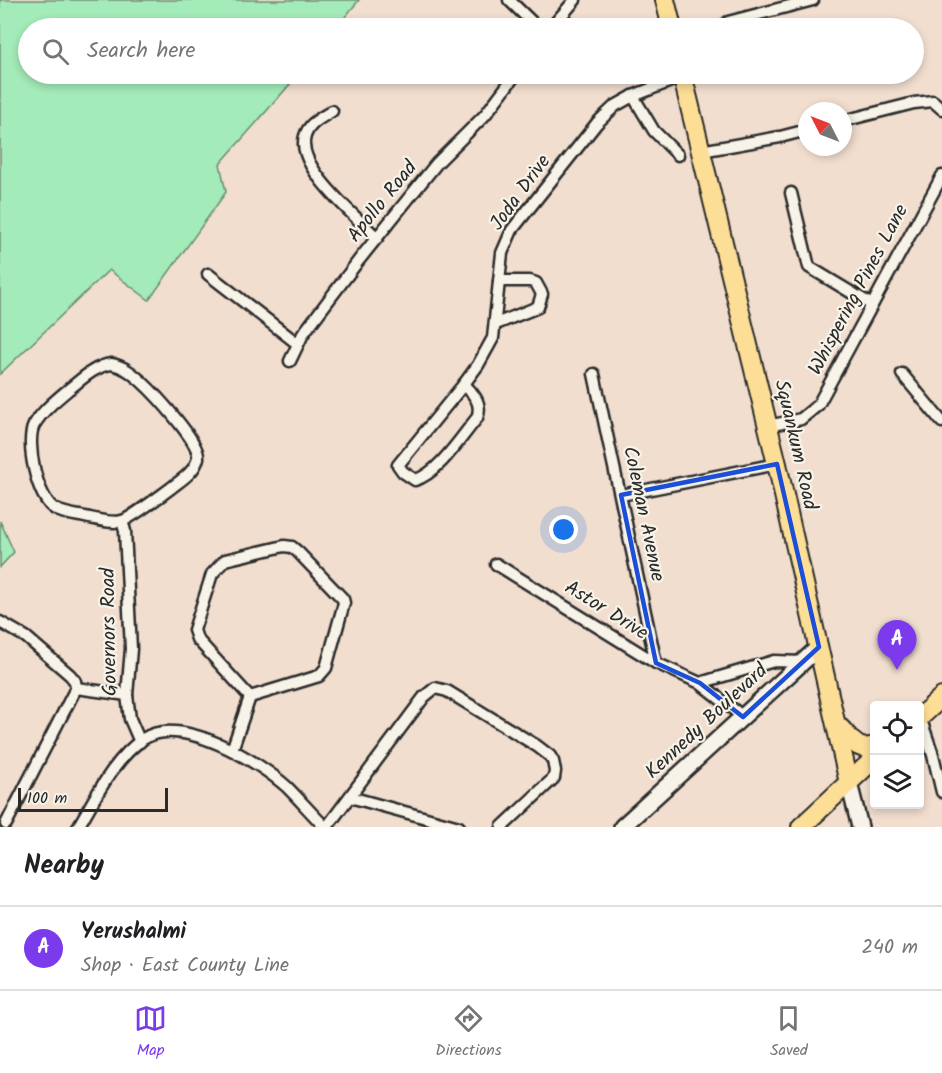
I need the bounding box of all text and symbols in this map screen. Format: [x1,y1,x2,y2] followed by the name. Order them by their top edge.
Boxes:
[18,18,924,84] search box
[87,34,195,69] text: Search here
[39,35,72,68] icon: search
[798,102,852,156] north arrow
[482,148,560,238] street label: Joda Drive
[340,153,427,250] street label: Apollo Road
[800,199,918,381] street label: Whispering Pines Lane
[764,377,826,514] street label: Squankum Road
[613,443,673,585] street label: Coleman Avenue
[549,515,578,544] your location
[93,567,127,696] street label: Governors Road
[558,573,654,649] street label: Astor Drive
[878,620,916,670] pin: A
[638,656,777,788] street label: Kennedy Boulevard
[870,701,924,809] map controls
[870,701,924,755] button: locate
[870,755,924,809] button: layers
[18,785,168,812] scale bar
[27,786,67,811] text: 100 m
[24,845,104,887] text: Nearby
[81,915,186,950] text: Yerushalmi
[37,932,50,964] text: A
[861,932,918,964] text: 240 m
[81,950,289,982] text: Shop · East County Line
[134,1002,167,1063] tab: Map
[435,1002,502,1063] tab: Directions
[770,1002,808,1063] tab: Saved

